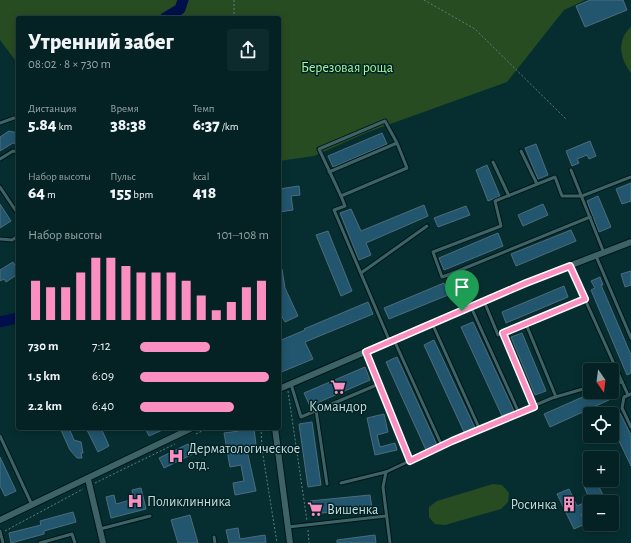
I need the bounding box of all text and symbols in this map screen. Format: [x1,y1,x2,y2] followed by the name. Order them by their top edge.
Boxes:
[227,29,269,71] button: share
[28,31,174,53] text: Утренний забег
[28,58,111,71] text: 08:02 · 8 × 730 m
[301,61,394,75] park label: Березовая роща
[28,103,77,114] text: Дистанция
[110,103,139,114] text: Время
[193,103,215,114] text: Темп
[28,116,57,133] text: 5.84
[110,116,146,133] text: 38:38
[193,116,220,133] text: 6:37
[57,121,72,132] text: km
[220,121,239,132] text: /km
[28,171,91,182] text: Набор высоты
[110,171,136,182] text: Пульс
[193,171,209,182] text: kcal
[28,184,45,201] text: 64
[110,184,131,201] text: 155
[193,184,216,201] text: 418
[45,189,56,200] text: m
[131,189,153,200] text: bpm
[28,229,102,242] text: Набор высоты
[217,229,269,242] text: 101–108 m
[445,270,479,311] pin
[451,276,473,298] icon: arrive
[28,340,58,353] text: 730 m
[92,340,111,353] text: 7:12
[583,363,619,399] north arrow
[583,363,619,531] map controls
[28,370,60,383] text: 1.5 km
[92,370,114,383] text: 6:09
[329,378,347,396] supermarket icon: Командор
[28,400,62,413] text: 2.2 km
[92,400,114,413] text: 6:40
[309,400,367,414] place label: Командор
[583,407,619,443] button: locate
[188,442,300,472] place label: Дерматологическое отд.
[167,447,185,465] hospital icon: Дерматологическое отд.
[583,451,619,487] button: +
[126,492,144,510] hospital icon: Поликлинника
[147,495,232,509] place label: Поликлинника
[560,495,578,513] building icon: Росинка
[583,495,619,531] button: −
[511,498,558,512] place label: Росинка
[306,500,324,518] supermarket icon: Вишенка
[327,503,379,517] place label: Вишенка

